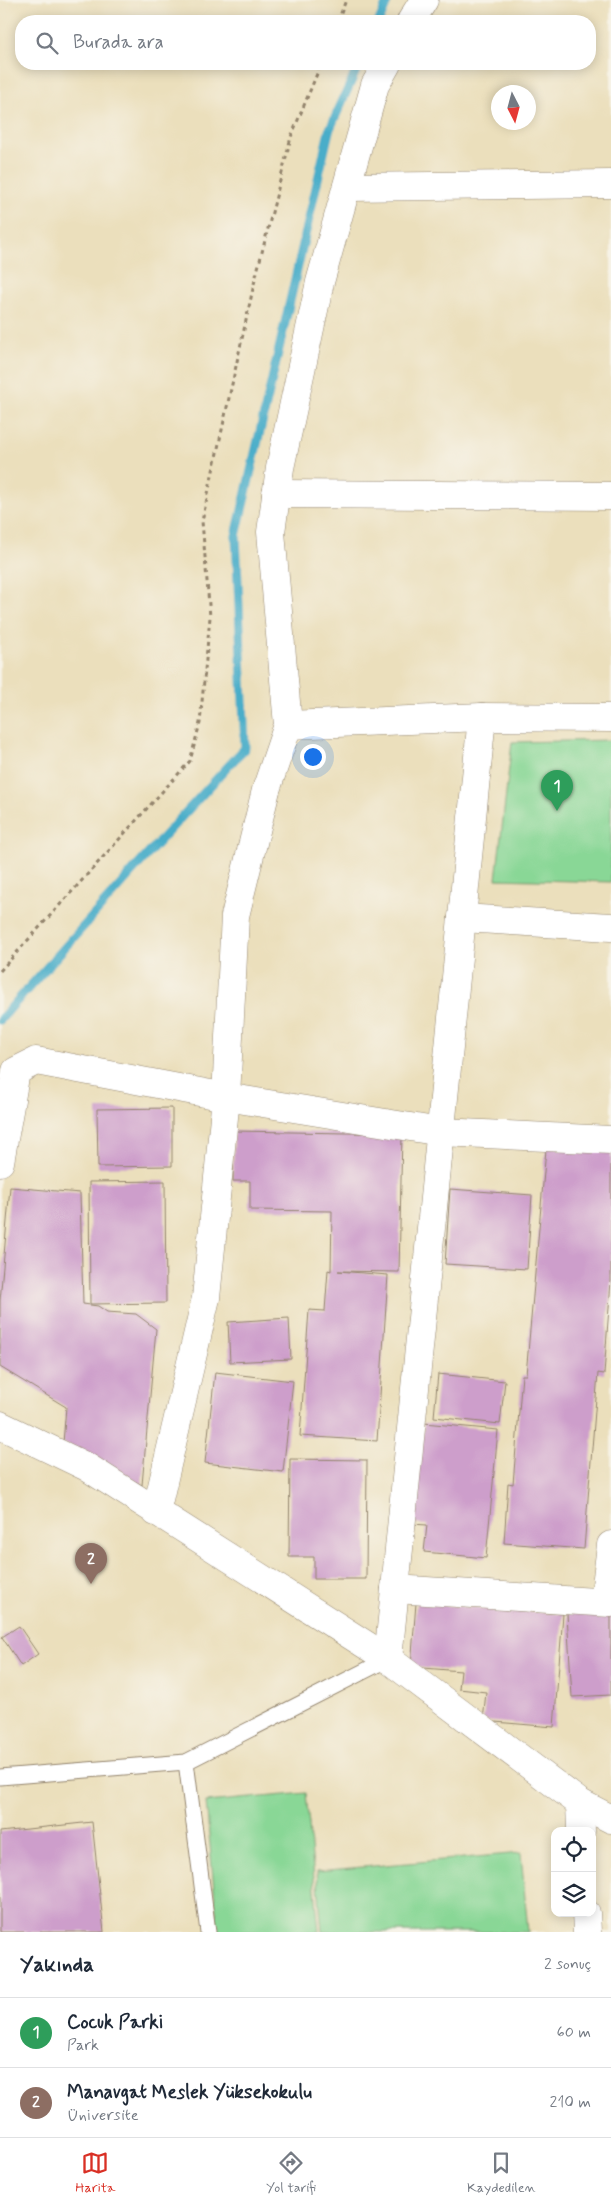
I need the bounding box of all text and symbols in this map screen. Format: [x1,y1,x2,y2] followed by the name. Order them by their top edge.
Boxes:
[15,15,596,70] search box
[33,29,61,57] icon: search
[73,30,164,55] text: Burada ara
[491,85,536,130] north arrow
[300,744,326,770] your location
[541,770,573,811] pin: 1
[75,1543,107,1584] pin: 2
[551,1827,596,1917] map controls
[551,1827,596,1872] button: locate
[551,1872,596,1917] button: layers
[20,1951,94,1979] text: Yakında
[544,1954,591,1975] text: 2 sonuç
[67,2010,164,2035] text: Cocuk Parki
[32,2022,40,2043] text: 1
[557,2022,591,2043] text: 60 m
[67,2035,99,2056] text: Park
[67,2080,312,2105] text: Manavgat Meslek Yüksekokulu
[32,2092,40,2113] text: 2
[550,2092,591,2113] text: 210 m
[67,2105,139,2126] text: Üniversite
[75,2149,115,2197] tab: Harita
[266,2149,316,2197] tab: Yol tarifi
[467,2149,536,2197] tab: Kaydedilen

